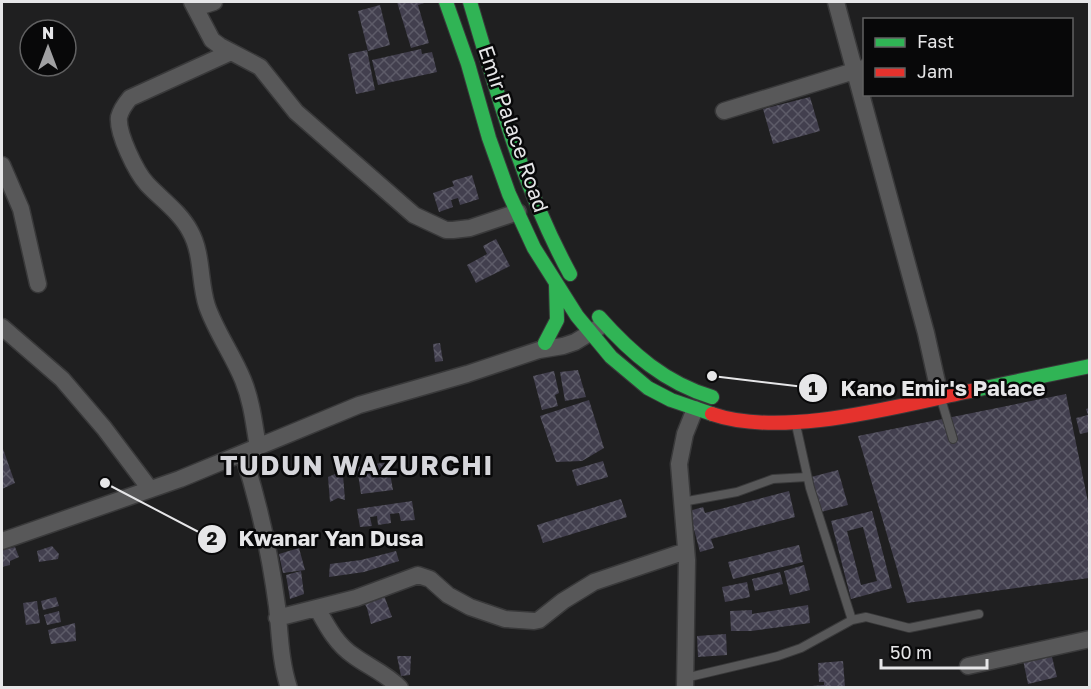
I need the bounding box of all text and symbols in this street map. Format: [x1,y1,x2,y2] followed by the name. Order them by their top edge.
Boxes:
[18,18,78,78] north arrow
[863,18,1073,96] legend
[42,23,54,43] text: N
[917,30,954,52] text: Fast
[473,42,555,216] street label: Emir Palace Road
[917,60,953,82] text: Jam
[798,368,1057,408] callout: Kano Emir's Palace
[841,374,1045,401] text: Kano Emir's Palace
[808,377,818,399] text: 1
[220,449,494,481] district label: TUDUN WAZURCHI
[197,519,436,559] callout: Kwanar Yan Dusa
[238,524,424,551] text: Kwanar Yan Dusa
[207,527,218,549] text: 2
[881,632,988,670] scale bar
[890,641,932,663] text: 50 m

